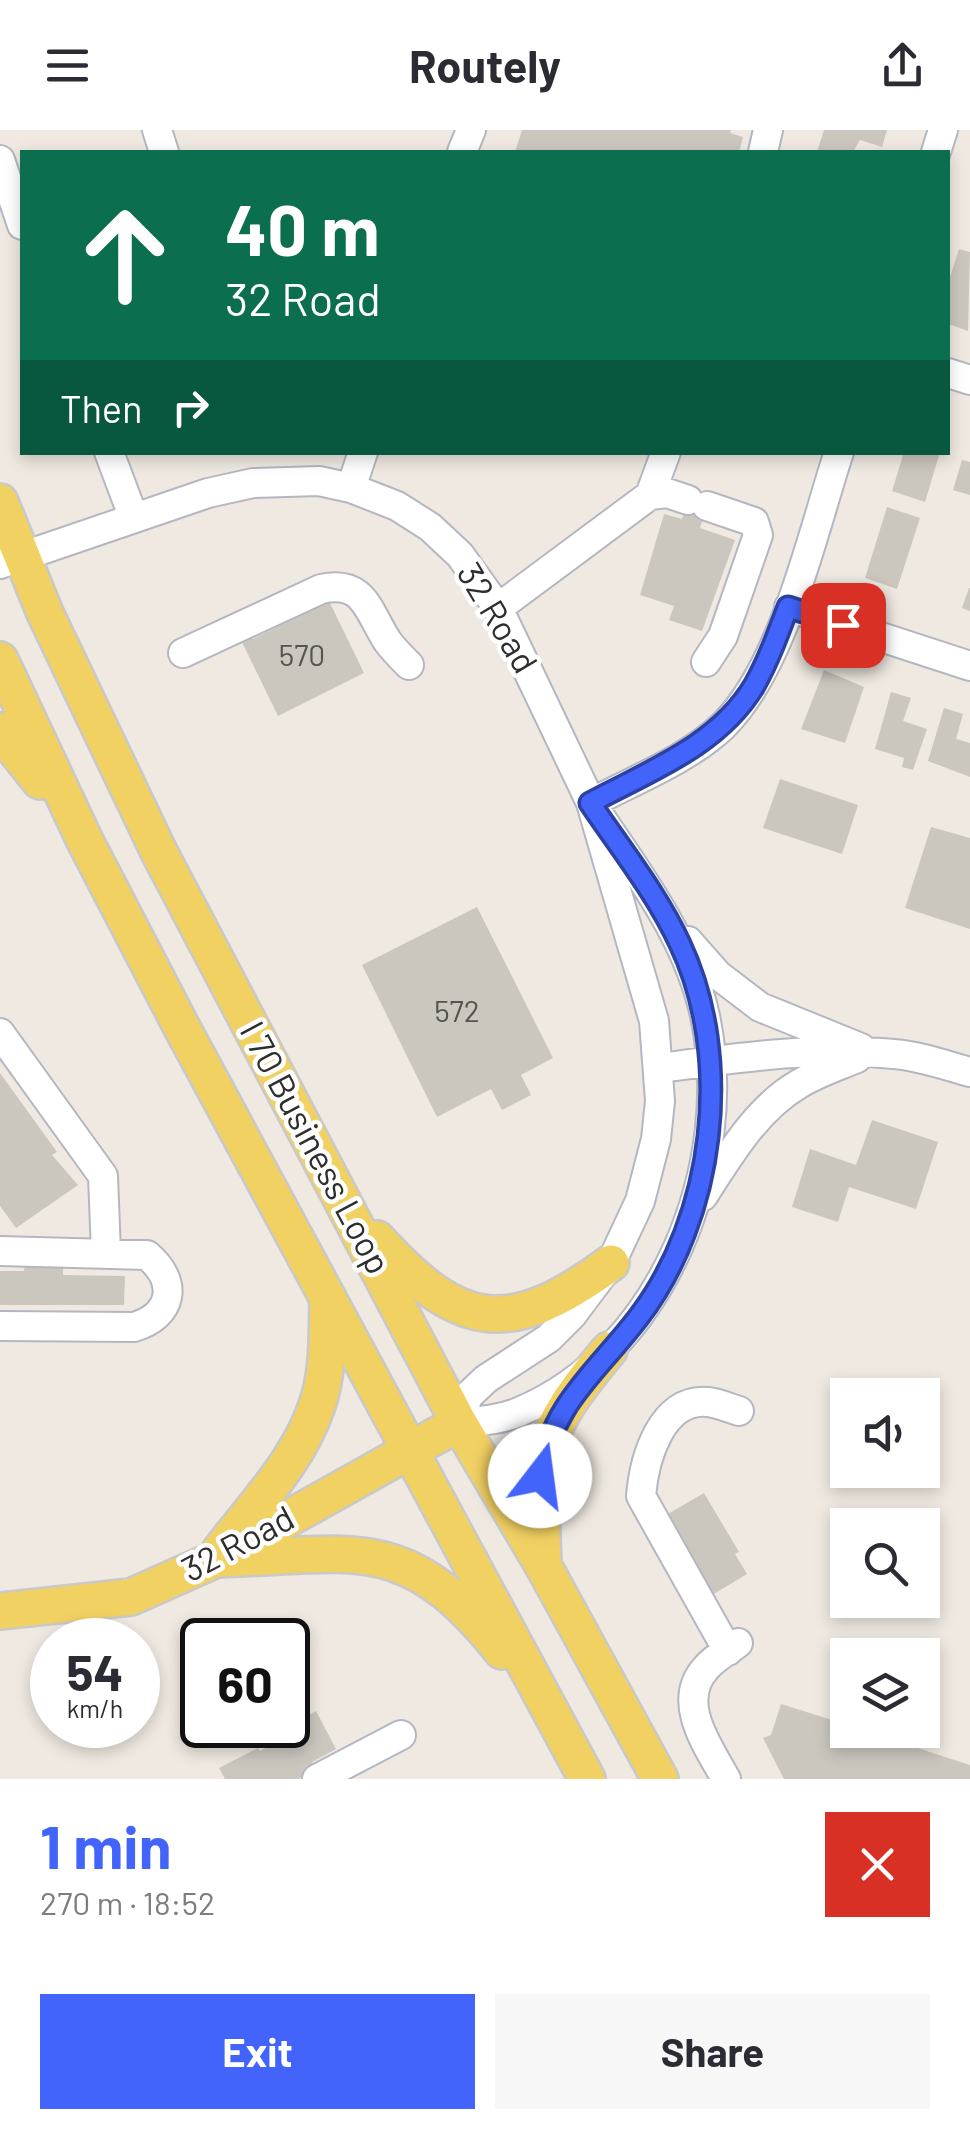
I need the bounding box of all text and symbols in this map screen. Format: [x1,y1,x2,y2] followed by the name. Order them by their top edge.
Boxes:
[40,38,95,93] icon: menu
[409,38,561,92] text: Routely
[875,38,930,93] icon: share
[225,186,380,270] text: 40 m
[60,190,190,320] icon: ahead
[225,271,381,325] text: 32 Road
[163,380,218,435] icon: right
[60,385,143,431] text: Then
[450,554,548,680] street label: 32 Road
[801,583,886,668] pin
[816,598,871,653] icon: arrive
[279,636,325,672] house number: 570
[434,992,480,1028] house number: 572
[233,1014,401,1280] street label: I 70 Business Loop
[830,1378,940,1748] map controls
[830,1378,940,1488] button: sound
[488,1424,592,1528] position arrow
[174,1495,300,1589] street label: 32 Road
[830,1508,940,1618] button: search
[180,1618,310,1748] speed limit sign: 60
[830,1638,940,1748] button: layers
[66,1641,124,1701] text: 54
[67,1693,123,1723] text: km/h
[40,1809,171,1881] text: 1 min
[825,1812,930,1917] button: close
[40,1883,215,1921] text: 270 m · 18:52
[40,1994,475,2109] button: Exit
[495,1994,930,2109] button: Share

